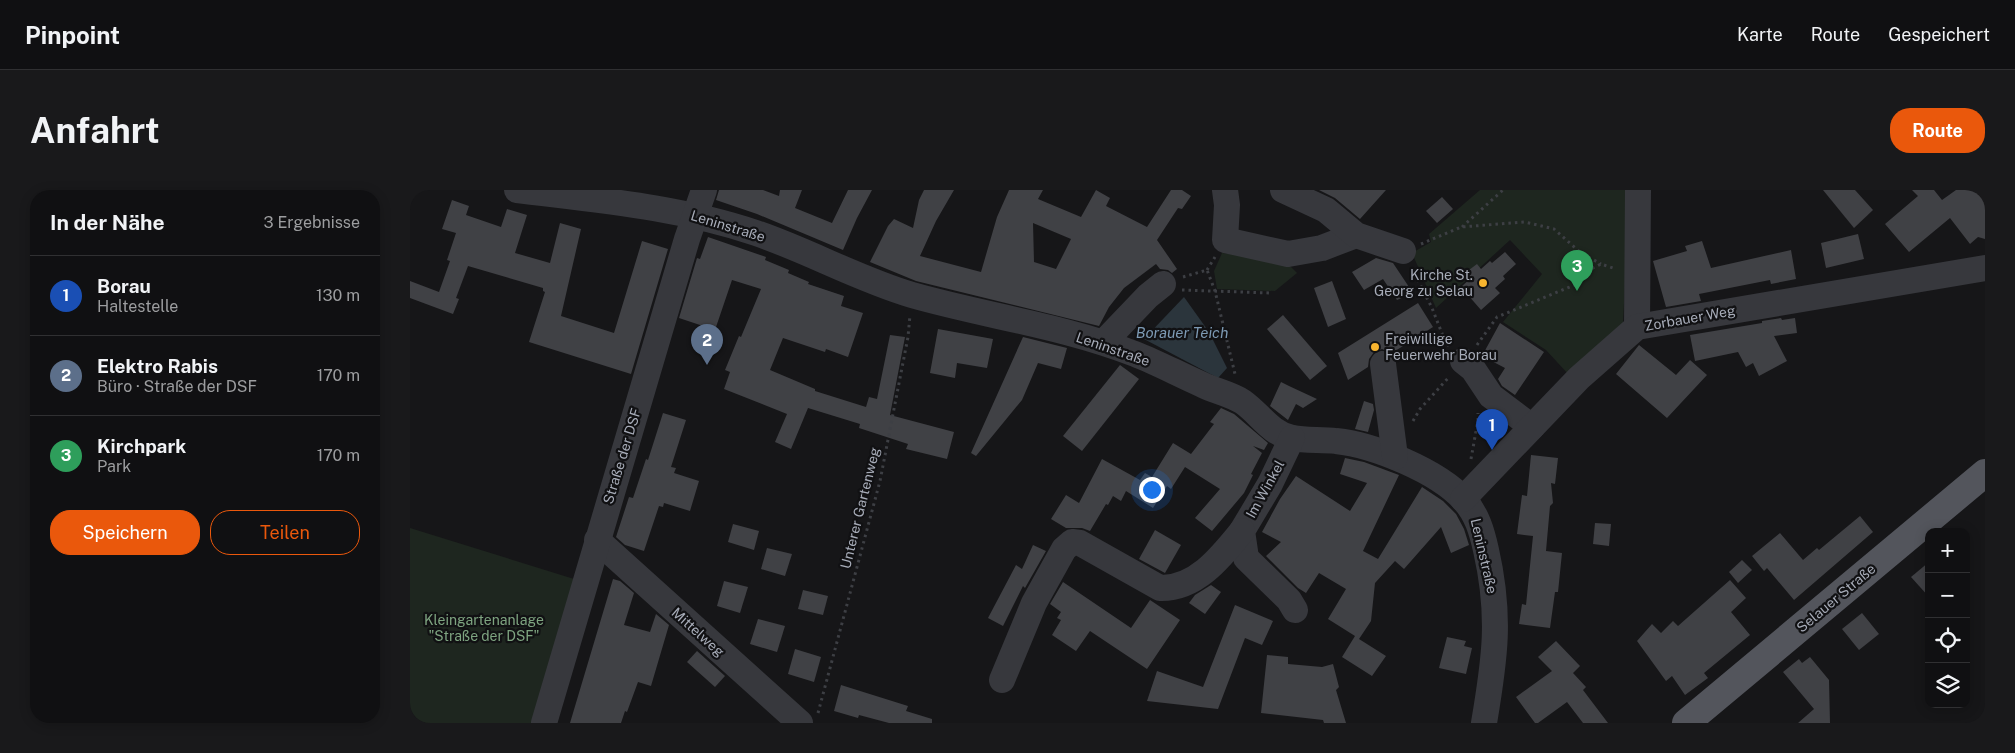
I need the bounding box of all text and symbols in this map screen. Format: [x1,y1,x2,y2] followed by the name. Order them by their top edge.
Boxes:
[25,21,120,49] text: Pinpoint
[1737,24,1783,45] text: Karte
[1811,24,1860,45] text: Route
[1888,24,1990,45] text: Gespeichert
[1890,108,1985,153] button: Route
[30,110,160,151] text: Anfahrt
[689,207,767,245] street label: Leninstraße
[50,210,165,235] text: In der Nähe
[264,213,360,232] text: 3 Ergebnisse
[1561,250,1593,291] pin: 3
[1374,267,1473,299] place label: Kirche St. Georg zu Selau
[97,275,151,297] text: Borau
[1477,277,1489,289] marker: Kirche St. Georg zu Selau
[63,286,69,305] text: 1
[316,286,360,305] text: 130 m
[97,297,178,316] text: Haltestelle
[1643,302,1737,334] street label: Zorbauer Weg
[691,324,723,365] pin: 2
[1136,324,1228,341] water label: Borauer Teich
[1074,329,1152,369] street label: Leninstraße
[1385,331,1497,363] place label: Freiwillige Feuerwehr Borau
[1369,341,1381,353] marker: Freiwillige Feuerwehr Borau
[97,355,218,377] text: Elektro Rabis
[61,366,71,385] text: 2
[317,366,360,385] text: 170 m
[97,377,257,396] text: Büro · Straße der DSF
[600,406,644,506] street label: Straße der DSF
[1476,409,1508,450] pin: 1
[97,435,186,457] text: Kirchpark
[837,445,883,570] street label: Unterer Gartenweg
[61,446,71,465] text: 3
[317,446,360,465] text: 170 m
[97,457,131,476] text: Park
[1243,457,1287,521] street label: Im Winkel
[1139,477,1165,503] your location
[50,510,200,555] button: Speichern
[210,510,360,555] button: Teilen
[1468,517,1500,595] street label: Leninstraße
[1925,528,1970,708] map controls
[1925,528,1970,573] button: +
[1793,560,1879,636] street label: Selauer Straße
[1925,573,1970,618] button: −
[668,604,728,660] street label: Mittelweg
[424,612,544,644] park label: Kleingartenanlage "Straße der DSF"
[1925,618,1970,663] button: locate
[1925,663,1970,708] button: layers

